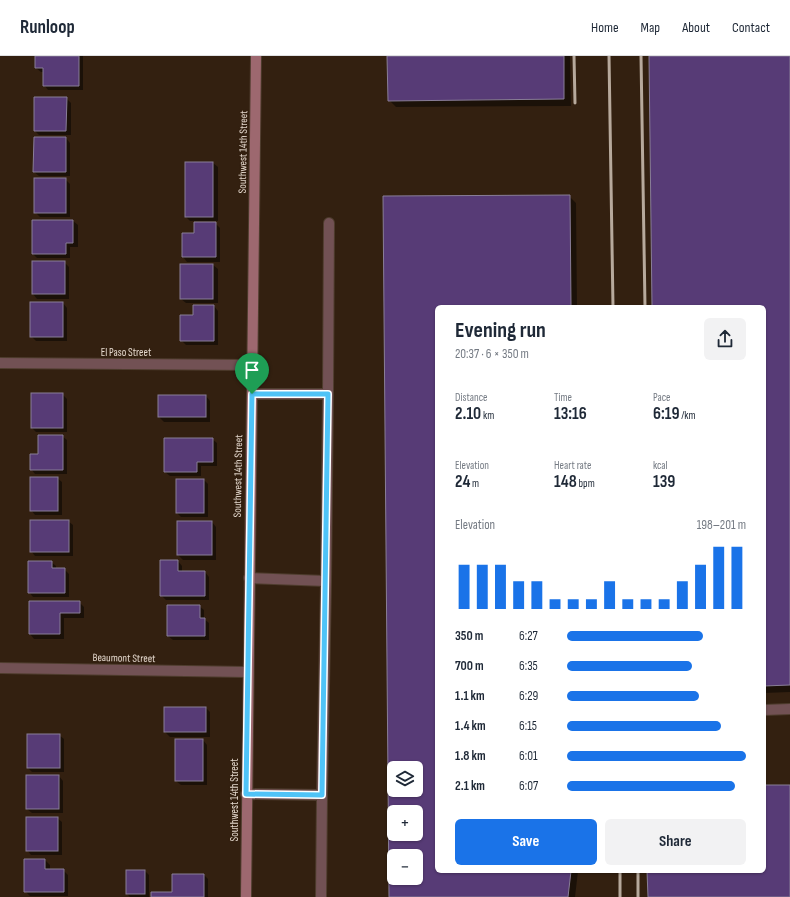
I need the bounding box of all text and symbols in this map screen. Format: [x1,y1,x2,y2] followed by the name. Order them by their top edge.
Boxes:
[20,16,75,39] text: Runloop
[591,19,619,36] text: Home
[641,19,660,36] text: Map
[682,19,710,36] text: About
[732,19,770,36] text: Contact
[236,110,250,194] street label: Southwest 14th Street
[455,317,546,344] text: Evening run
[704,318,746,360] button: share
[101,346,152,359] street label: El Paso Street
[455,346,529,362] text: 20:37 · 6 × 350 m
[235,353,269,394] pin
[241,359,263,381] icon: arrive
[455,391,487,404] text: Distance
[554,391,572,404] text: Time
[653,391,671,404] text: Pace
[455,404,481,424] text: 2.10
[554,404,587,424] text: 13:16
[653,404,680,424] text: 6:19
[481,409,494,422] text: km
[680,409,696,422] text: /km
[231,434,245,518] street label: Southwest 14th Street
[455,459,489,472] text: Elevation
[554,459,592,472] text: Heart rate
[653,459,668,472] text: kcal
[455,472,470,492] text: 24
[554,472,577,492] text: 148
[653,472,675,492] text: 139
[470,477,479,490] text: m
[577,477,595,490] text: bpm
[455,517,495,533] text: Elevation
[697,517,746,533] text: 198–201 m
[455,628,483,644] text: 350 m
[519,628,538,644] text: 6:27
[92,651,156,665] street label: Beaumont Street
[455,658,484,674] text: 700 m
[519,658,538,674] text: 6:35
[455,688,485,704] text: 1.1 km
[519,688,538,704] text: 6:29
[455,718,486,734] text: 1.4 km
[519,718,537,734] text: 6:15
[455,748,486,764] text: 1.8 km
[519,748,538,764] text: 6:01
[228,758,241,842] street label: Southwest 14th Street
[387,761,423,885] map controls
[387,761,423,797] button: layers
[455,778,485,794] text: 2.1 km
[519,778,538,794] text: 6:07
[387,805,423,841] button: +
[455,819,597,865] button: Save
[605,819,746,865] button: Share
[387,849,423,885] button: −

